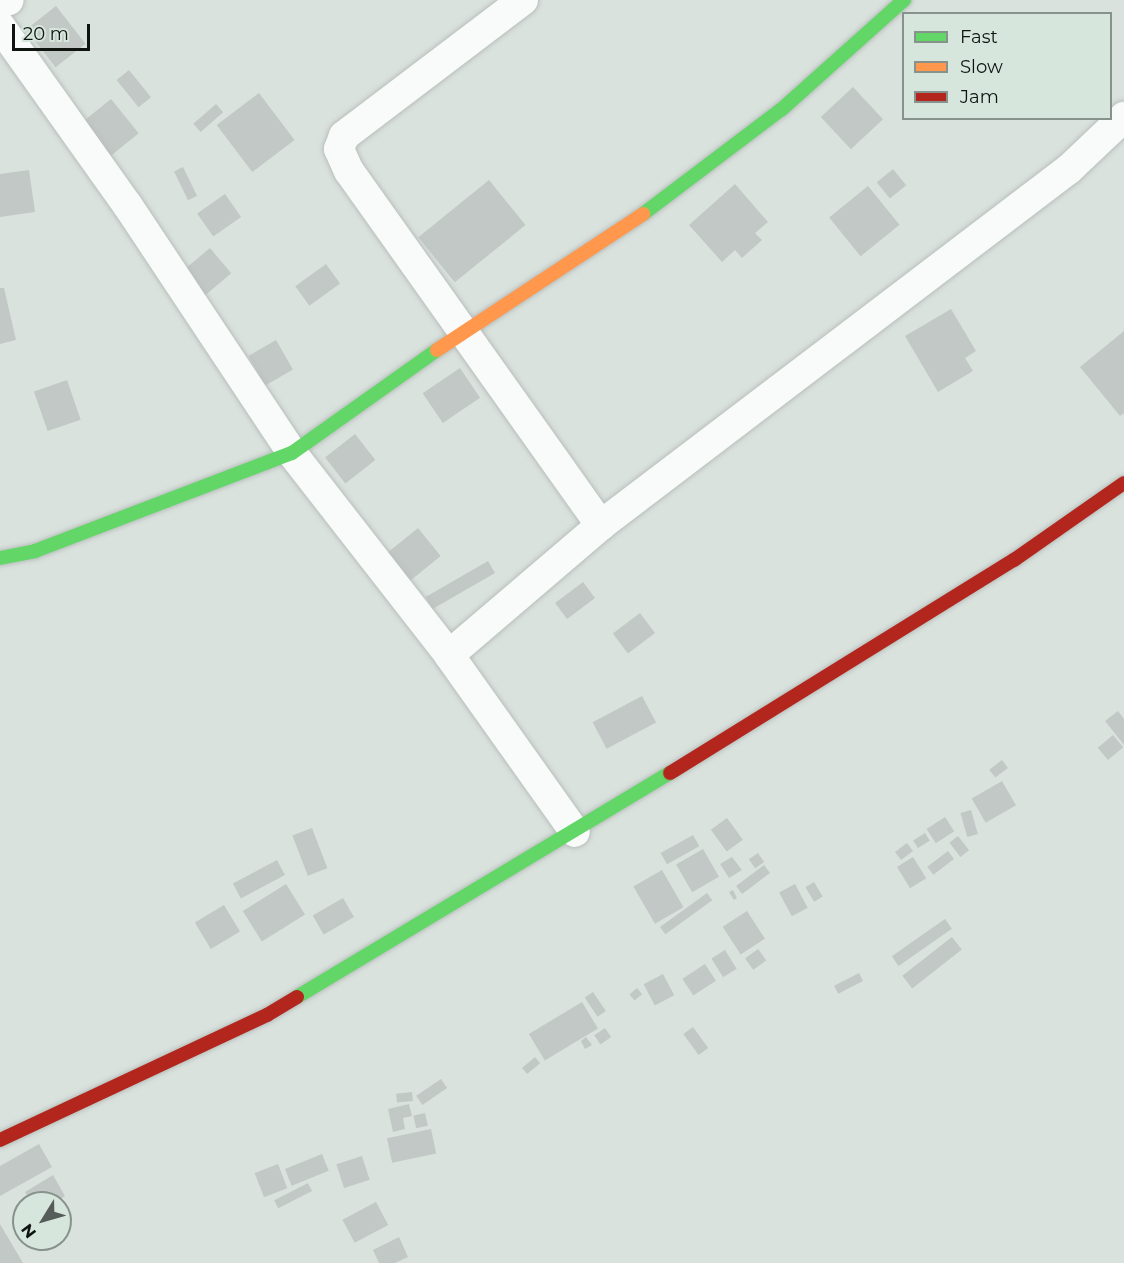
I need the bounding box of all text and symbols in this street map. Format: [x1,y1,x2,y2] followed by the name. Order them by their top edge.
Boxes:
[15,12,93,50] scale bar
[902,12,1112,120] legend
[23,23,69,45] text: 20 m
[960,26,998,48] text: Fast
[960,56,1003,78] text: Slow
[960,86,999,108] text: Jam
[12,1191,72,1251] north arrow
[17,1220,40,1242] text: N

